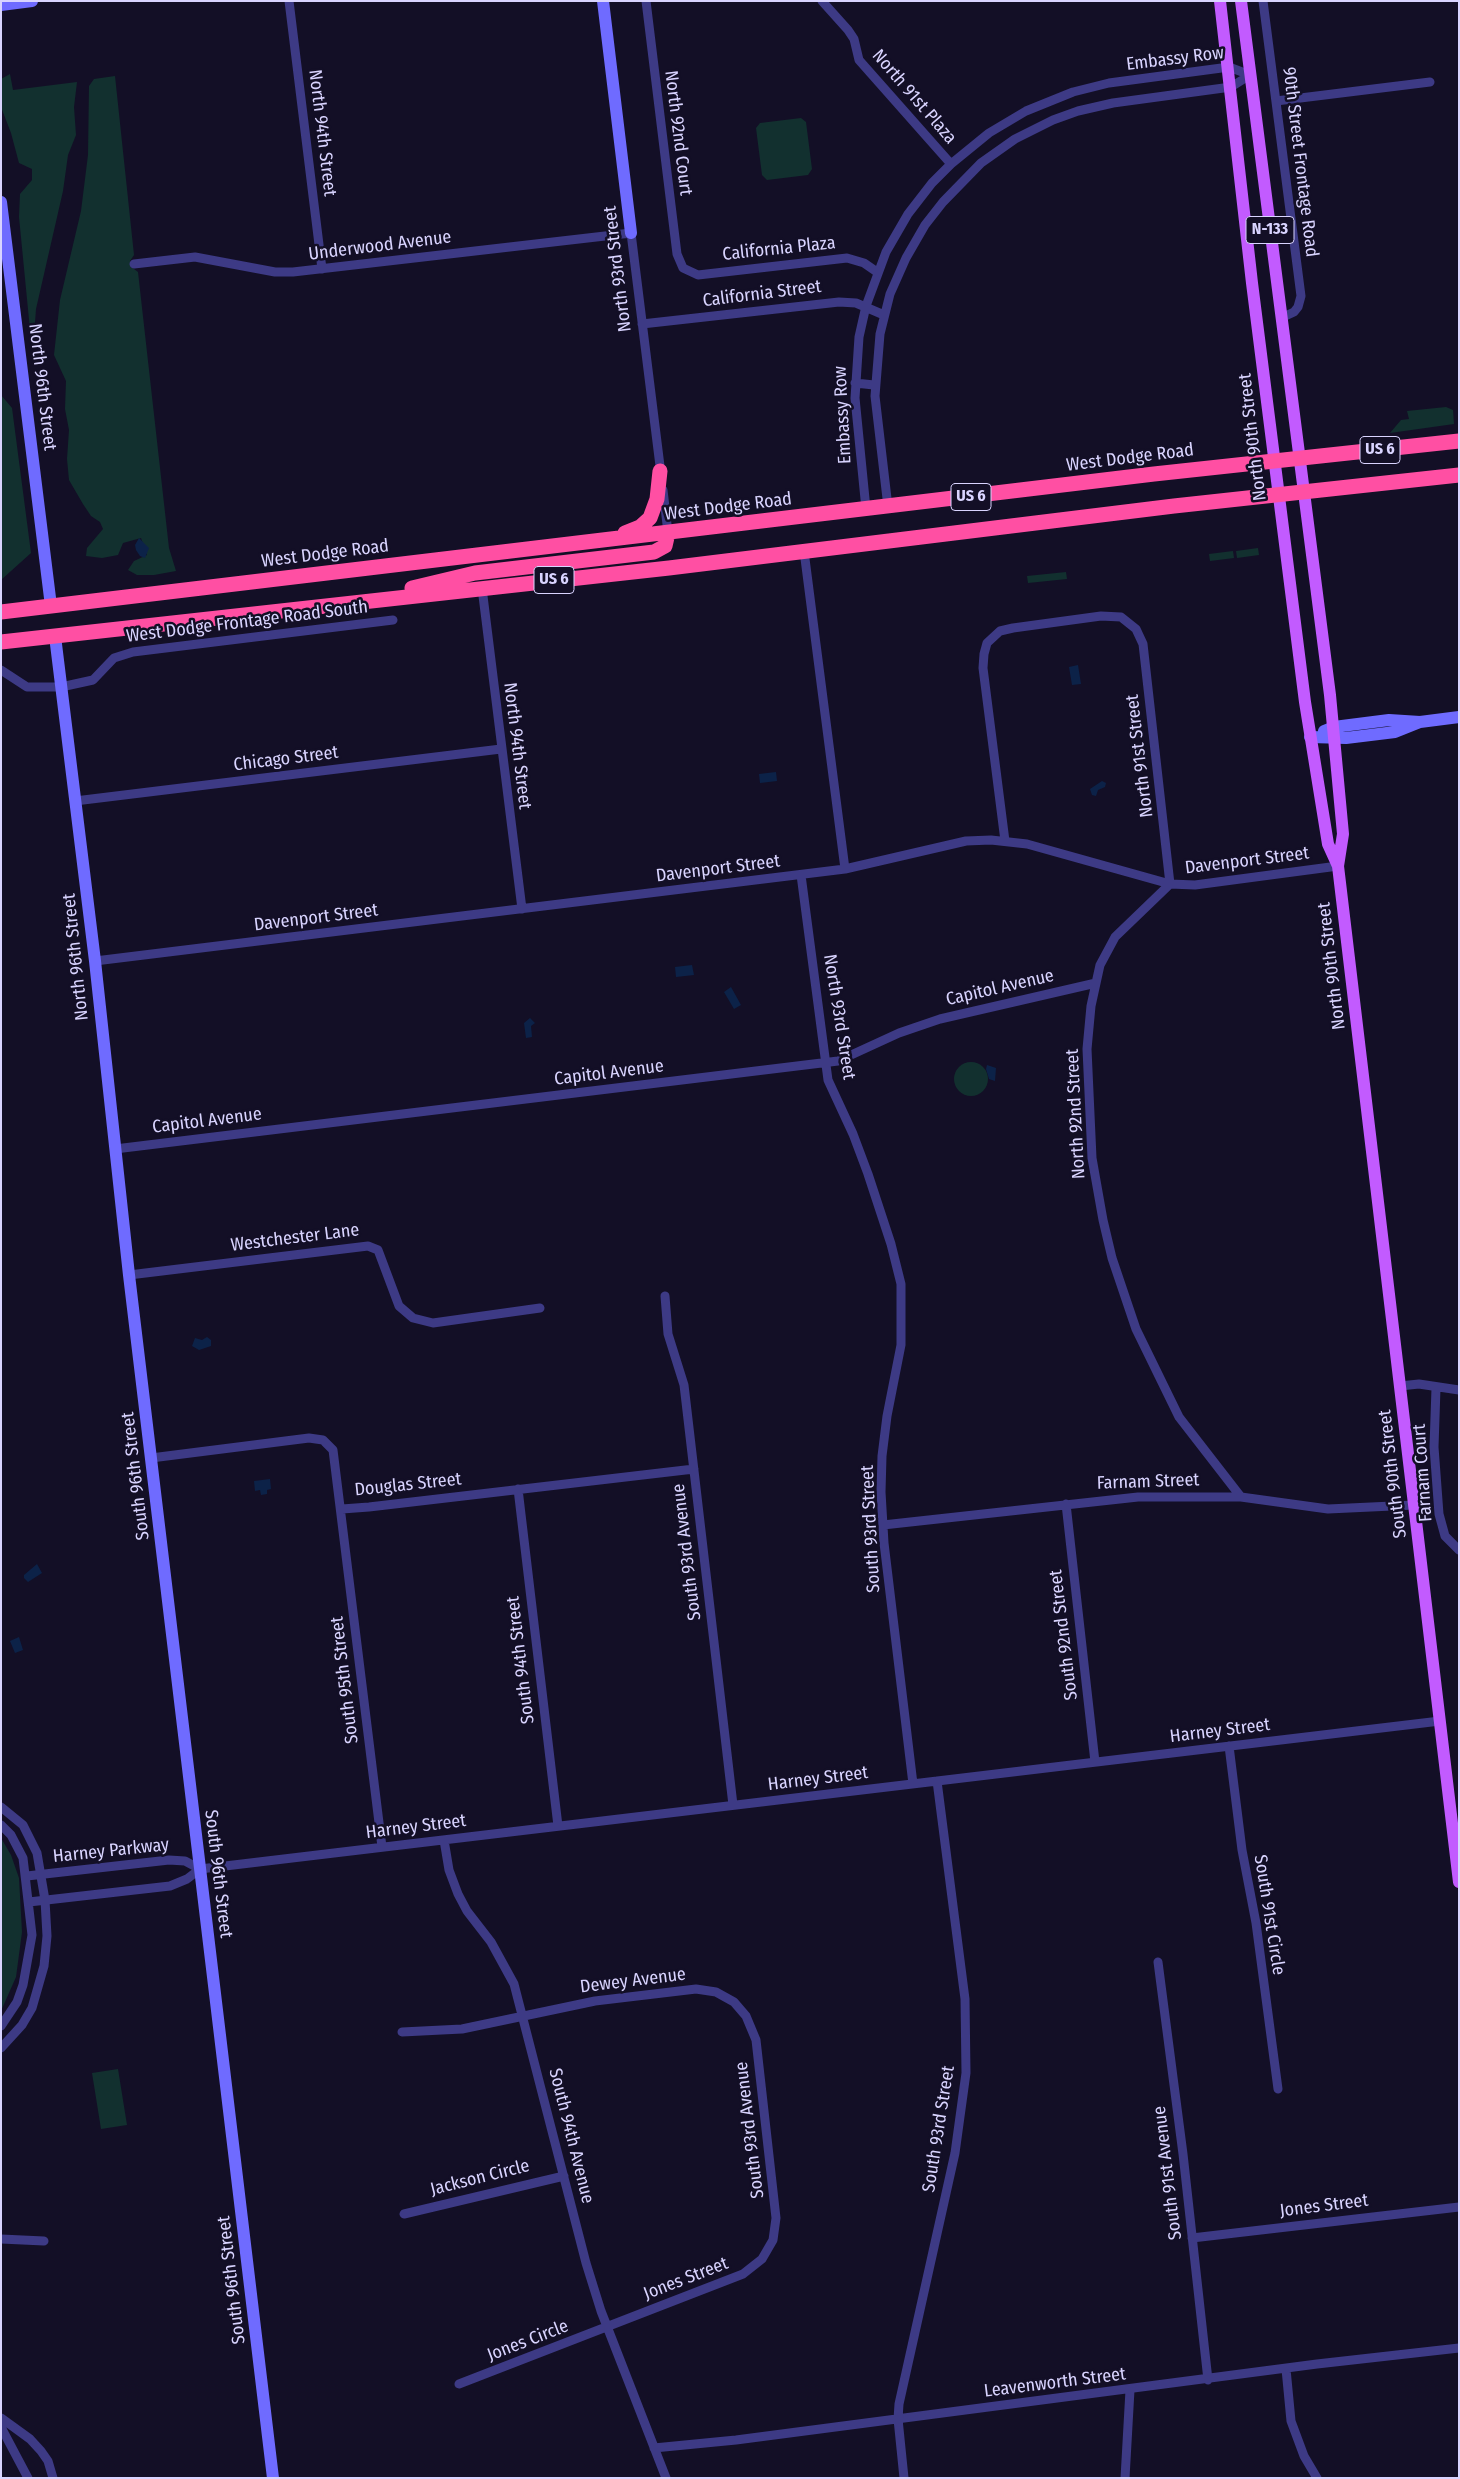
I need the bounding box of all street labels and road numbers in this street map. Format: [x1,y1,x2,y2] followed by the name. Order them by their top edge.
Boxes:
[1125,42,1225,76] street label: Embassy Row
[867,45,961,149] street label: North 91st Plaza
[1278,66,1322,258] street label: 90th Street Frontage Road
[304,68,340,198] street label: North 94th Street
[660,69,696,197] street label: North 92nd Court
[600,205,636,333] street label: North 93rd Street
[1246,216,1294,244] road number: N-133
[307,227,453,265] street label: Underwood Avenue
[721,232,837,266] street label: California Plaza
[701,276,823,312] street label: California Street
[23,322,61,452] street label: North 96th Street
[830,365,856,465] street label: Embassy Row
[1234,372,1272,502] street label: North 90th Street
[1360,436,1400,464] road number: US 6
[1065,439,1195,477] street label: West Dodge Road
[951,484,991,511] road number: US 6
[663,488,793,526] street label: West Dodge Road
[260,535,390,573] street label: West Dodge Road
[534,566,574,594] road number: US 6
[125,596,369,648] street label: West Dodge Frontage Road South
[499,681,535,811] street label: North 94th Street
[1122,693,1158,819] street label: North 91st Street
[232,742,340,776] street label: Chicago Street
[1184,843,1310,879] street label: Davenport Street
[655,851,781,887] street label: Davenport Street
[59,892,93,1022] street label: North 96th Street
[253,900,379,936] street label: Davenport Street
[1313,901,1351,1031] street label: North 90th Street
[818,953,860,1081] street label: North 93rd Street
[944,965,1056,1011] street label: Capitol Avenue
[1062,1048,1090,1180] street label: North 92nd Street
[553,1056,665,1090] street label: Capitol Avenue
[151,1104,263,1138] street label: Capitol Avenue
[230,1219,360,1257] street label: Westchester Lane
[1374,1408,1412,1540] street label: South 90th Street
[117,1411,155,1541] street label: South 96th Street
[1409,1423,1437,1523] street label: Farnam Court
[857,1465,885,1593] street label: South 93rd Street
[353,1469,463,1501] street label: Douglas Street
[1096,1469,1200,1495] street label: Farnam Street
[668,1482,706,1622] street label: South 93rd Avenue
[1045,1568,1083,1702] street label: South 92nd Street
[502,1595,540,1725] street label: South 94th Street
[326,1615,364,1745] street label: South 95th Street
[1169,1714,1271,1748] street label: Harney Street
[767,1762,869,1796] street label: Harney Street
[199,1809,237,1939] street label: South 96th Street
[365,1810,467,1844] street label: Harney Street
[52,1834,170,1868] street label: Harney Parkway
[1249,1853,1289,1977] street label: South 91st Circle
[579,1964,687,1998] street label: Dewey Avenue
[731,2060,769,2200] street label: South 93rd Avenue
[918,2064,960,2194] street label: South 93rd Street
[544,2066,598,2206] street label: South 94th Avenue
[1149,2105,1187,2241] street label: South 91st Avenue
[428,2155,532,2201] street label: Jackson Circle
[1279,2190,1369,2222] street label: Jones Street
[213,2215,251,2345] street label: South 96th Street
[641,2253,731,2305] street label: Jones Street
[484,2316,572,2366] street label: Jones Circle
[983,2364,1127,2402] street label: Leavenworth Street

